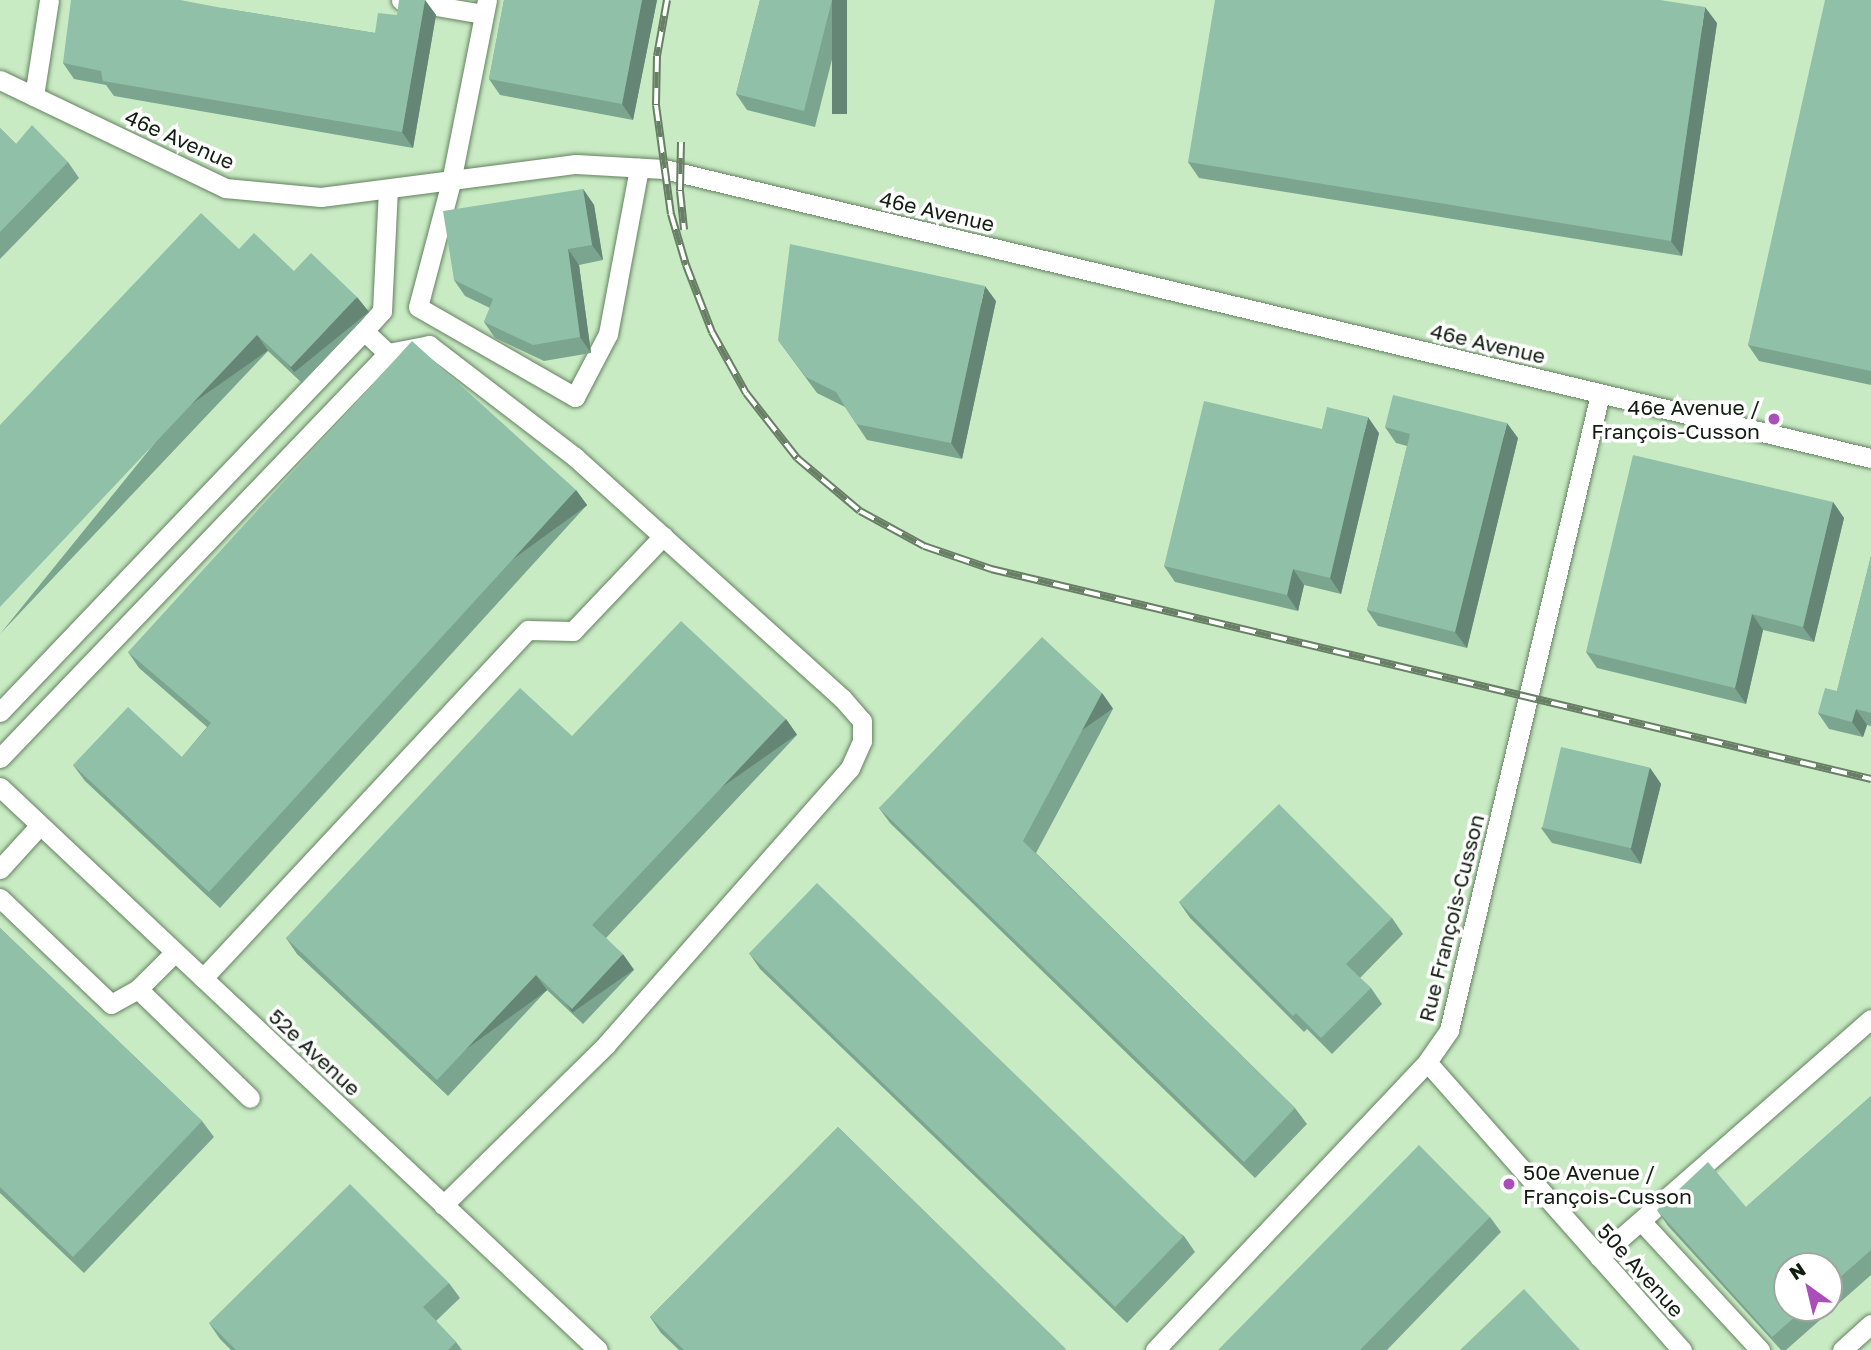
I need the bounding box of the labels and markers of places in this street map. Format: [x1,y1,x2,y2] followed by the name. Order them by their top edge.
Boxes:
[1591,394,1760,444] place label: 46e Avenue / François-Cusson
[1766,411,1782,427] marker: 46e Avenue / François-Cusson
[1523,1159,1692,1209] place label: 50e Avenue / François-Cusson
[1501,1176,1517,1192] marker: 50e Avenue / François-Cusson

